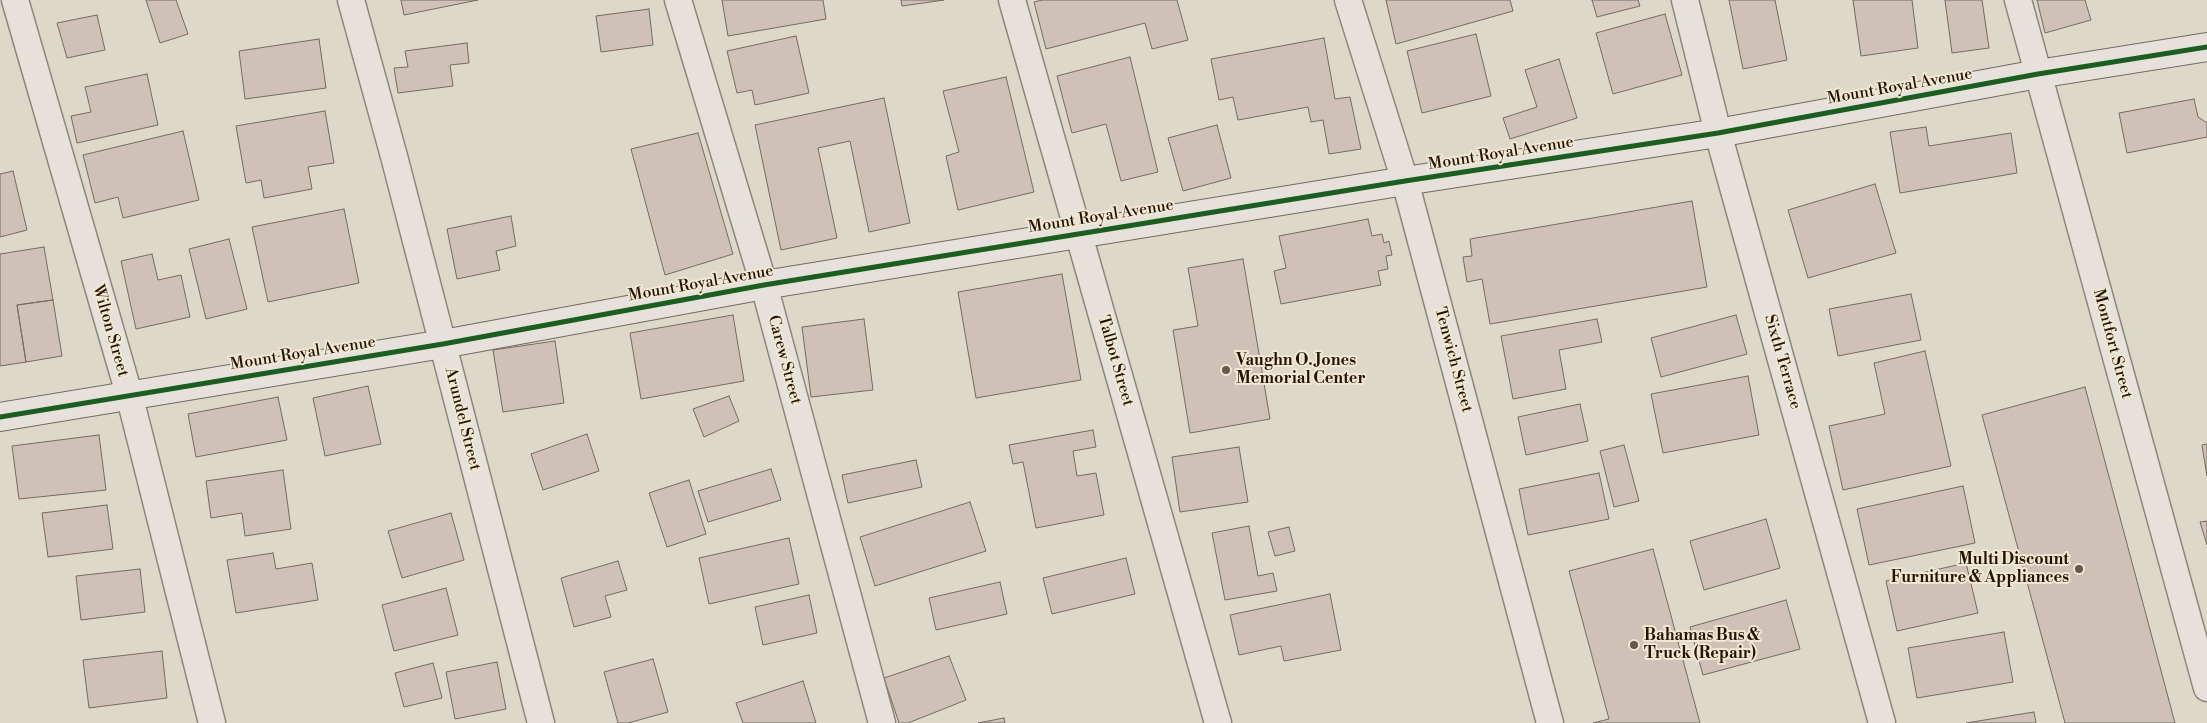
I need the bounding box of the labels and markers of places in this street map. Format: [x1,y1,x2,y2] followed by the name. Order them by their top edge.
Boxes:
[1236,351,1365,389] place label: Vaughn O. Jones Memorial Center
[1220,364,1232,376] marker: Vaughn O. Jones Memorial Center
[1891,550,2069,588] place label: Multi Discount Furniture & Appliances
[2073,563,2085,575] marker: Multi Discount Furniture & Appliances
[1644,626,1760,664] place label: Bahamas Bus & Truck (Repair)
[1628,639,1640,651] marker: Bahamas Bus & Truck (Repair)

